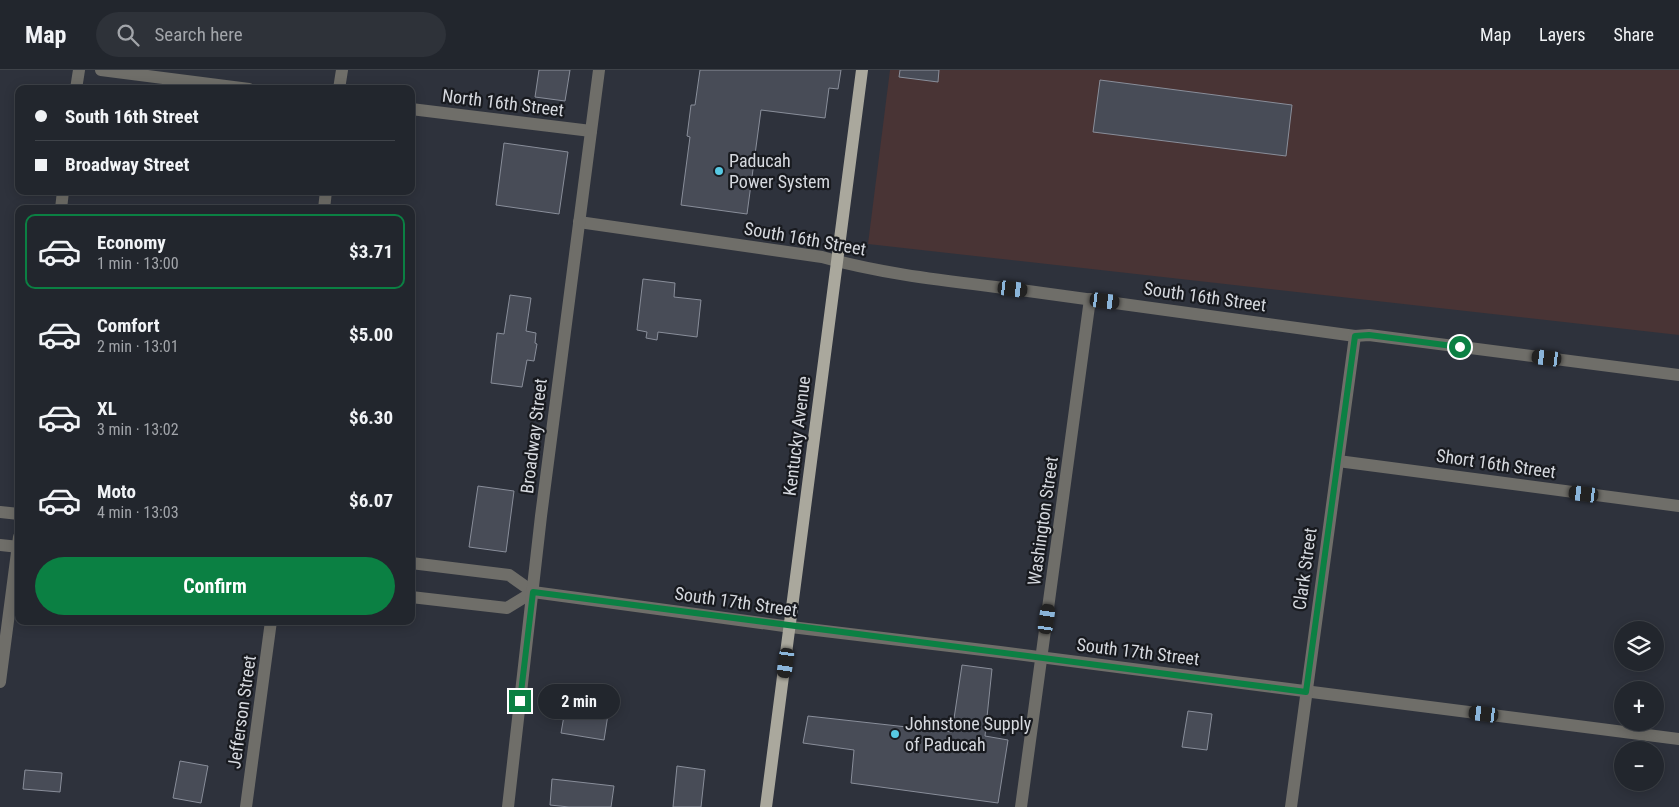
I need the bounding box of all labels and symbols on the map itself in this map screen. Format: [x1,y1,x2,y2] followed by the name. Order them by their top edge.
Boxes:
[441,85,565,120] street label: North 16th Street
[729,150,830,192] place label: Paducah Power System
[713,165,725,177] marker: Paducah Power System
[743,217,868,260] street label: South 16th Street
[1143,278,1268,315] street label: South 16th Street
[997,280,1028,298] car
[1089,292,1120,310] car
[1449,336,1471,358] route start
[1531,349,1562,367] car
[779,375,814,497] street label: Kentucky Avenue
[516,377,551,495] street label: Broadway Street
[1435,445,1557,482] street label: Short 16th Street
[1023,455,1062,587] street label: Washington Street
[1568,485,1599,503] car
[1288,526,1321,611] street label: Clark Street
[674,583,799,620] street label: South 17th Street
[1037,603,1056,635] car
[1076,634,1201,669] street label: South 17th Street
[776,647,795,679] car
[223,654,260,770] street label: Jefferson Street
[538,684,620,718] callout: 2 min
[509,690,531,712] route end
[1468,705,1499,723] car
[905,713,1032,755] place label: Johnstone Supply of Paducah
[889,728,901,740] marker: Johnstone Supply of Paducah

